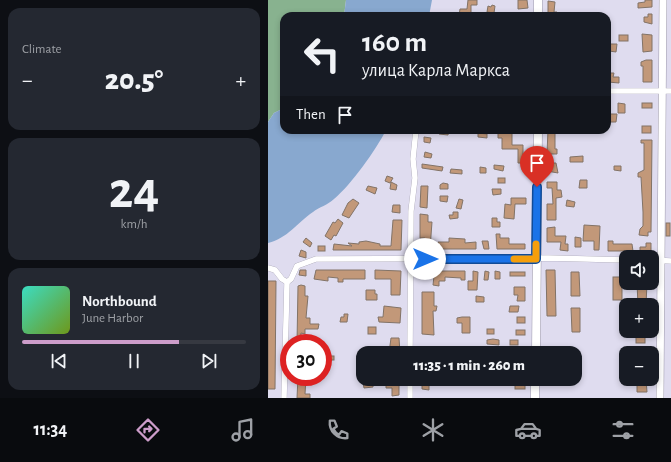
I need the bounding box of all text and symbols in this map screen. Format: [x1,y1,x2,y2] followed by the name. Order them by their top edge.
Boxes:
[296,28,348,80] icon: left
[362,29,427,57] text: 160 m
[22,43,61,56] text: Climate
[362,62,510,80] text: улица Карла Маркса
[105,65,163,95] text: 20.5°
[22,69,33,91] text: −
[235,69,246,91] text: +
[334,104,356,126] icon: arrive
[296,107,326,122] text: Then
[520,146,554,187] pin
[526,152,548,174] icon: arrive
[109,165,159,217] text: 24
[121,218,147,231] text: km/h
[404,238,446,280] position arrow
[619,250,659,386] map controls
[619,250,659,290] button: sound
[82,294,157,309] text: Northbound
[619,298,659,338] button: +
[82,312,143,325] text: June Harbor
[280,334,332,386] speed limit sign: 30
[619,346,659,386] button: −
[48,350,70,372] icon: previous
[123,350,145,372] icon: pause
[198,350,220,372] icon: next
[413,358,525,373] text: 11:35 · 1 min · 260 m
[134,416,162,444] icon: directions
[229,416,257,444] icon: music
[324,416,352,444] icon: phone
[419,416,447,444] icon: climate
[514,416,542,444] icon: car
[609,416,637,444] icon: filters
[34,421,67,439] text: 11:34

